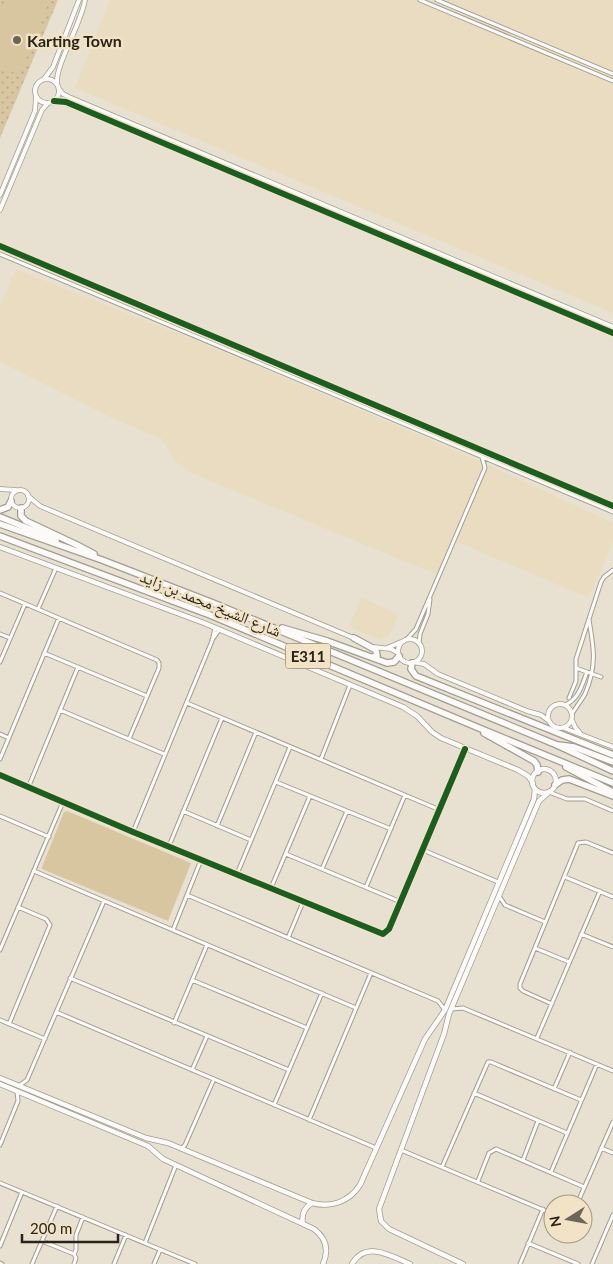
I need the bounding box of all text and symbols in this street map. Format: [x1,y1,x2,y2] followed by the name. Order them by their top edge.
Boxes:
[27,31,122,50] place label: Karting Town
[11,34,23,46] marker: Karting Town
[137,566,284,642] street label: شارع الشيخ محمد بن زايد
[286,644,330,668] road number: E311
[543,1194,593,1244] north arrow
[22,1212,119,1244] scale bar
[545,1215,564,1228] text: N
[30,1219,72,1237] text: 200 m

